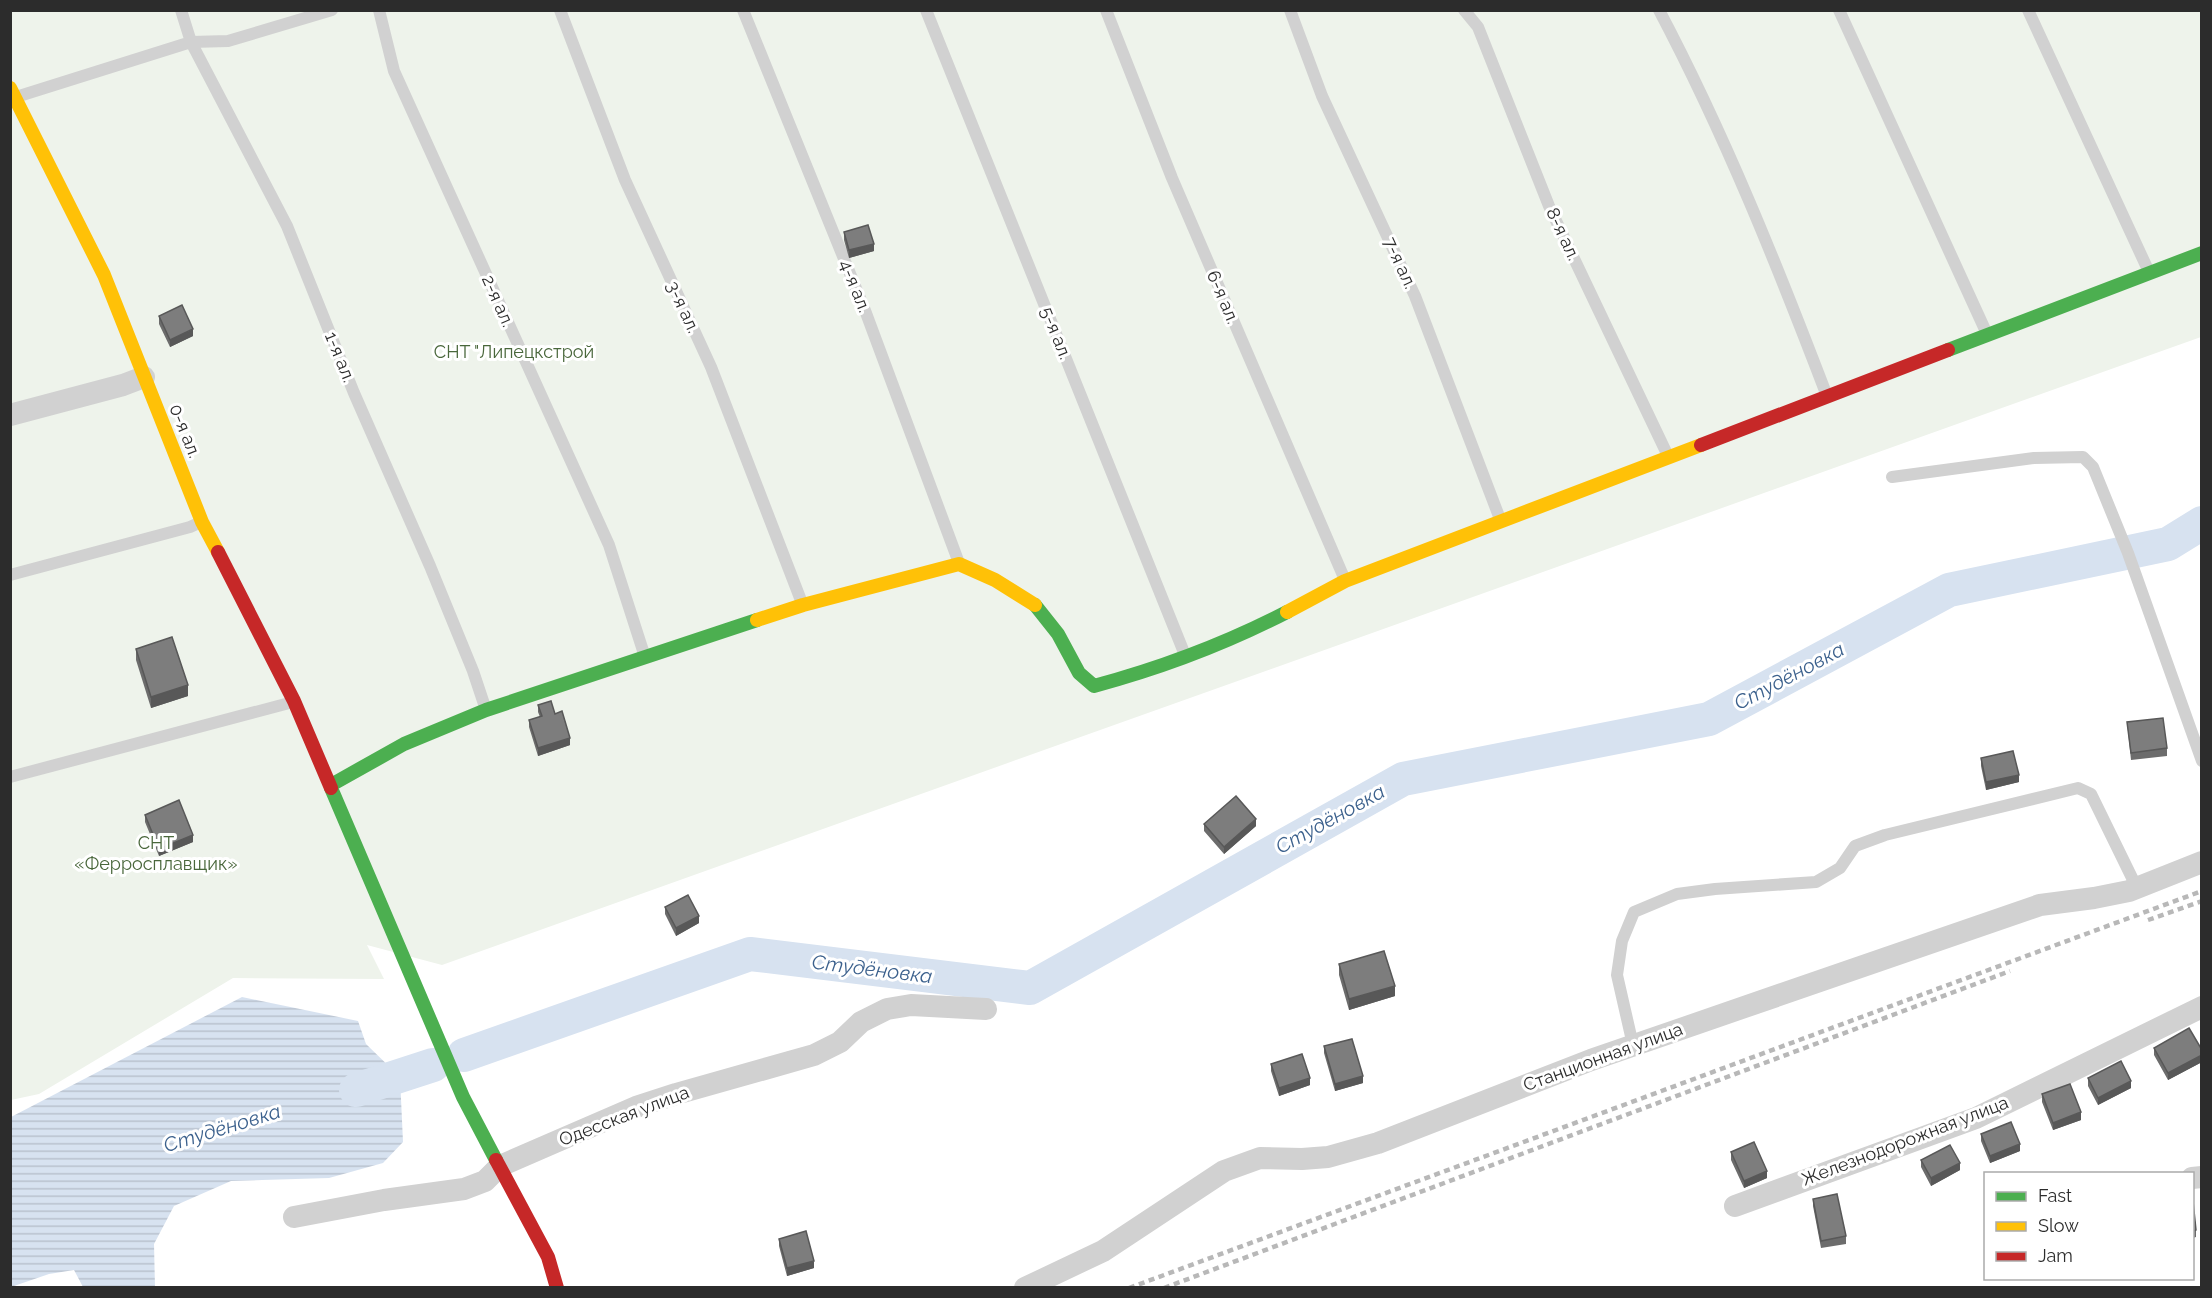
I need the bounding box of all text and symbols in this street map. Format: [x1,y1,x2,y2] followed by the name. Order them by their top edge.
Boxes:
[1542,204,1585,263] street label: 8-я ал.
[1380,234,1421,292] street label: 7-я ал.
[835,256,875,315] street label: 4-я ал.
[1203,267,1244,327] street label: 6-я ал.
[478,272,519,330] street label: 2-я ал.
[662,278,705,336] street label: 3-я ал.
[1036,304,1076,362] street label: 5-я ал.
[321,329,360,385] street label: 1-я ал.
[434,341,594,362] park label: СНТ "Липецкстрой
[165,401,206,461] street label: 0-я ал.
[1730,637,1848,715] water label: Студёновка
[1271,779,1389,859] water label: Студёновка
[74,832,238,874] park label: СНТ «Ферросплавщик»
[810,950,934,988] water label: Студёновка
[1520,1018,1685,1095] street label: Станционная улица
[556,1081,692,1150] street label: Одесская улица
[1798,1091,2011,1190] street label: Железнодорожная улица
[161,1099,283,1157] water label: Студёновка
[1984,1172,2194,1280] legend
[2038,1185,2072,1206] text: Fast
[2038,1215,2079,1236] text: Slow
[2038,1245,2073,1266] text: Jam

